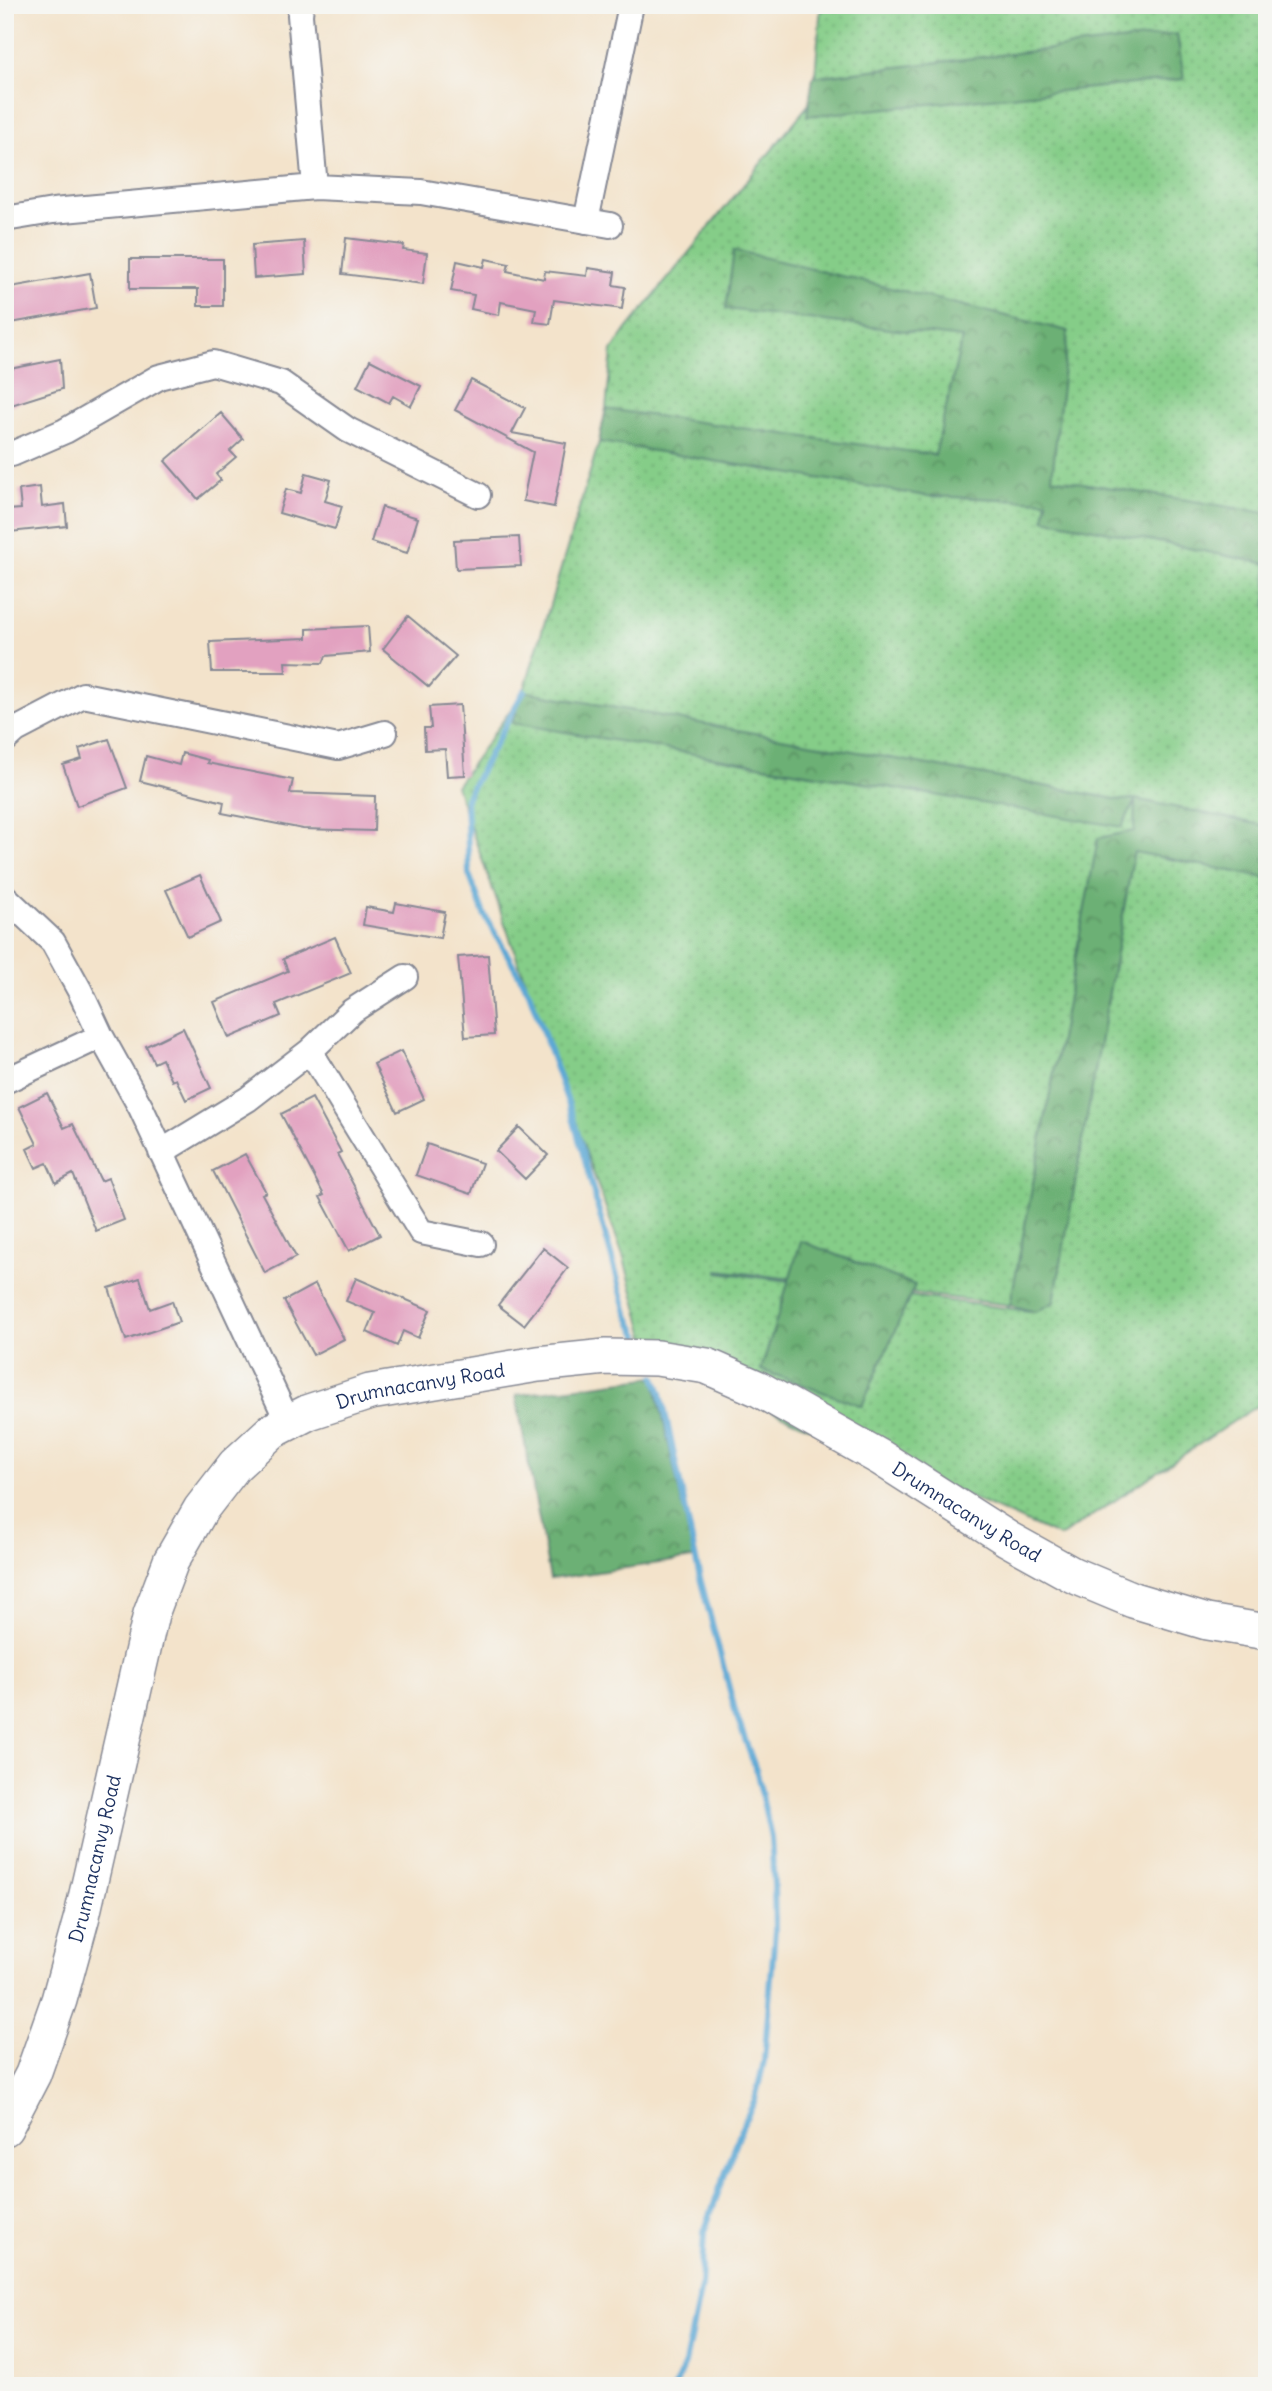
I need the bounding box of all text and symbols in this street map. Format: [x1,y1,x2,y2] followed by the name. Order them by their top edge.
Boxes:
[333,1358,506,1414] street label: Drumnacanvy Road
[888,1456,1045,1567] street label: Drumnacanvy Road
[63,1773,126,1945] street label: Drumnacanvy Road

